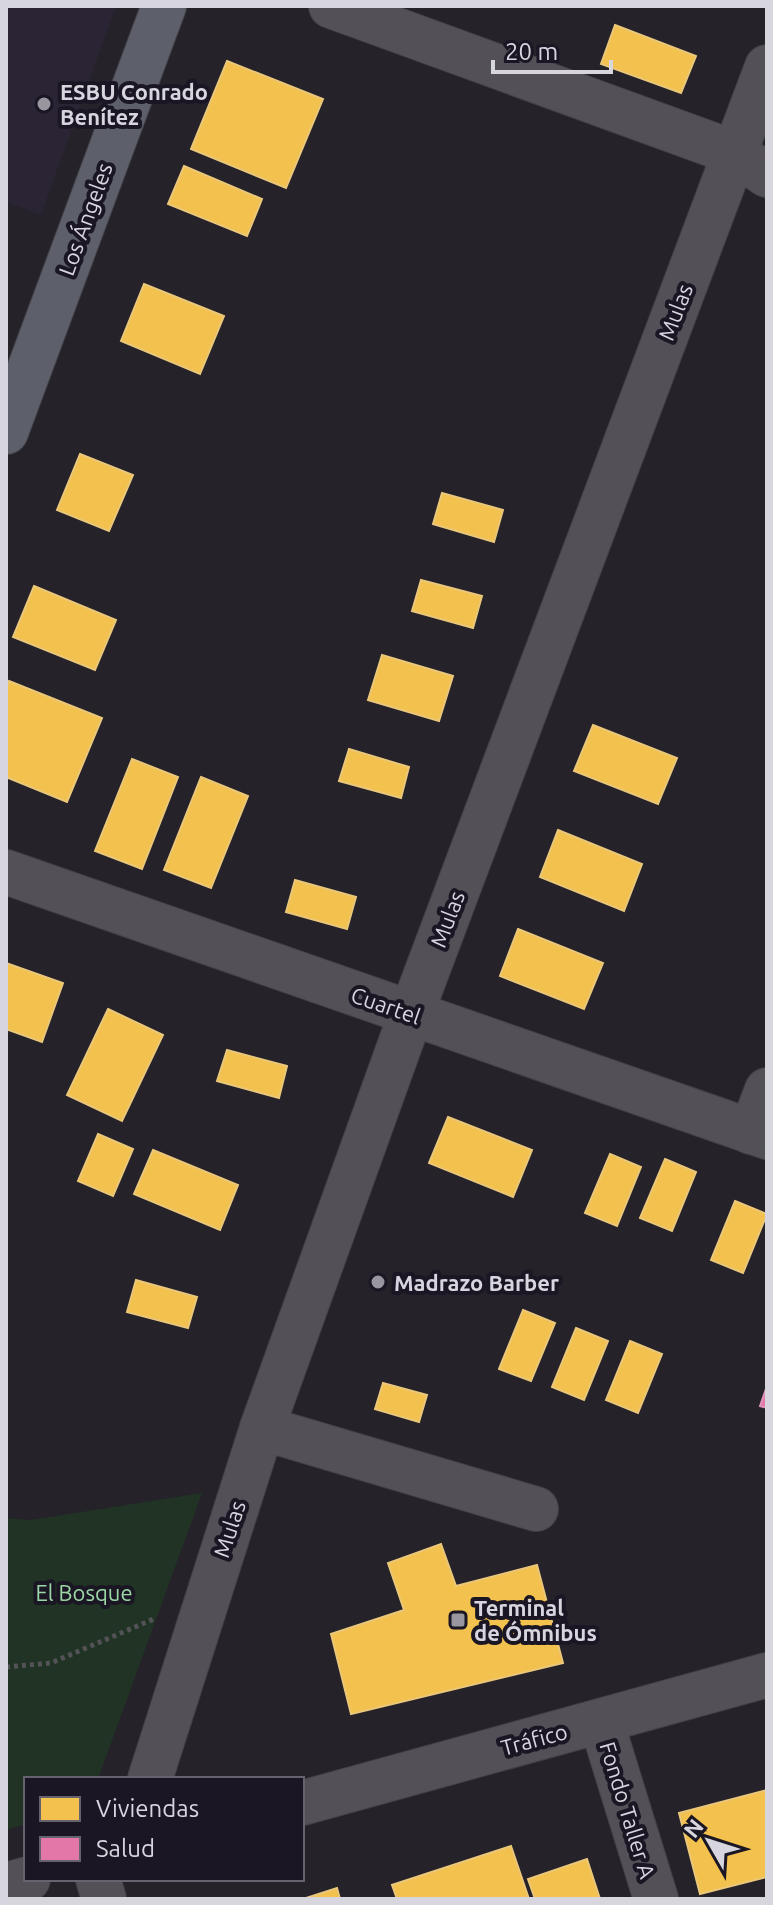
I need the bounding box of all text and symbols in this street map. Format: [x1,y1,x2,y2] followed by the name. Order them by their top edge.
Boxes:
[493,24,611,74] scale bar
[505,38,558,65] text: 20 m
[60,79,208,129] place label: ESBU Conrado Benítez
[35,95,53,113] marker: ESBU Conrado Benítez
[52,159,117,279] street label: Los Ángeles
[653,280,697,344] street label: Mulas
[425,887,469,951] street label: Mulas
[348,981,424,1029] street label: Cuartel
[394,1270,559,1295] place label: Madrazo Barber
[369,1273,387,1291] marker: Madrazo Barber
[208,1497,250,1561] street label: Mulas
[35,1580,133,1605] park label: El Bosque
[474,1595,597,1645] place label: Terminal de Ómnibus
[449,1611,467,1629] marker: Terminal de Ómnibus
[498,1718,570,1760] street label: Tráfico
[595,1739,661,1882] street label: Fondo Taller A
[24,1777,304,1881] legend
[96,1795,199,1822] text: Viviendas
[669,1801,749,1881] north arrow
[678,1814,708,1842] text: N
[96,1835,155,1862] text: Salud

